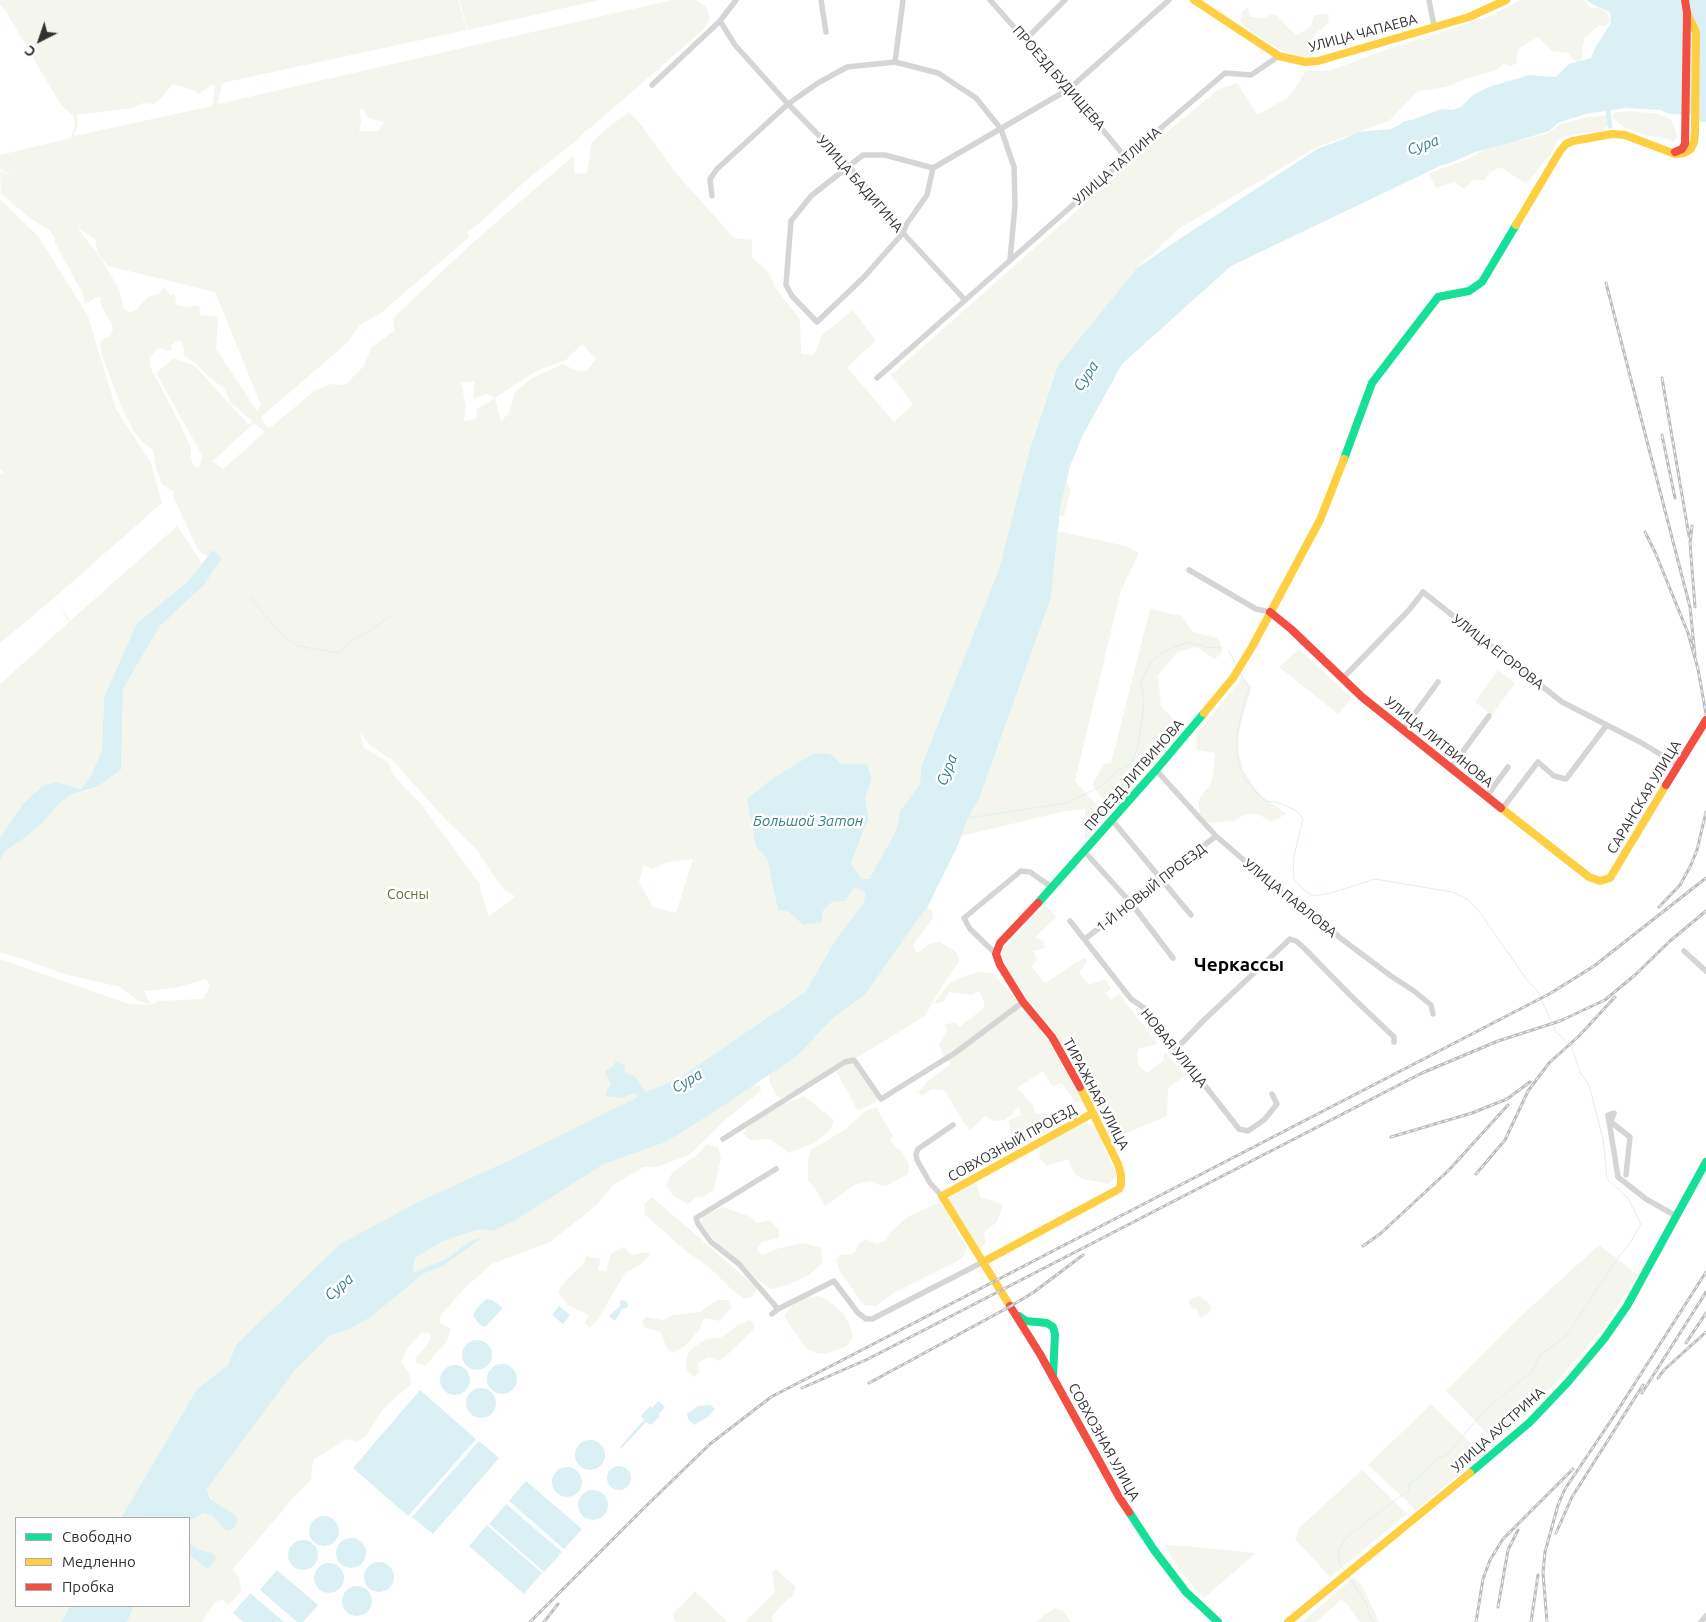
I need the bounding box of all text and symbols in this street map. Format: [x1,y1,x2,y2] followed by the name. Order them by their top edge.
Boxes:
[1307,10,1419,56] street label: УЛИЦА ЧАПАЕВА
[15,15,65,65] north arrow
[1009,22,1109,134] street label: ПРОЕЗД БУДИЩЕВА
[22,42,39,60] text: С
[1070,123,1164,209] street label: УЛИЦА ТАТЛИНА
[1405,131,1441,159] water label: Сура
[813,132,907,236] street label: УЛИЦА БАДИГИНА
[1070,358,1102,394] water label: Сура
[1449,611,1547,693] street label: УЛИЦА ЕГОРОВА
[1382,693,1496,791] street label: УЛИЦА ЛИТВИНОВА
[1081,716,1187,834] street label: ПРОЕЗД ЛИТВИНОВА
[1603,737,1685,857] street label: САРАНСКАЯ УЛИЦА
[933,752,961,788] water label: Сура
[753,812,863,830] water label: Большой Затон
[1093,840,1209,936] street label: 1-Й НОВЫЙ ПРОЕЗД
[1240,855,1340,941] street label: УЛИЦА ПАВЛОВА
[387,886,429,902] park label: Сосны
[1194,954,1284,976] district label: Черкассы
[1137,1005,1211,1091] street label: НОВАЯ УЛИЦА
[1059,1035,1133,1153] street label: ТИРАЖНАЯ УЛИЦА
[669,1065,705,1097] water label: Сура
[945,1101,1079,1185] street label: СОВХОЗНЫЙ ПРОЕЗД
[321,1270,357,1304] water label: Сура
[1065,1380,1143,1504] street label: СОВХОЗНАЯ УЛИЦА
[1448,1384,1548,1476] street label: УЛИЦА АУСТРИНА
[15,1517,190,1607] legend
[62,1528,132,1545] text: Свободно
[62,1553,136,1570] text: Медленно
[62,1578,114,1595] text: Пробка

